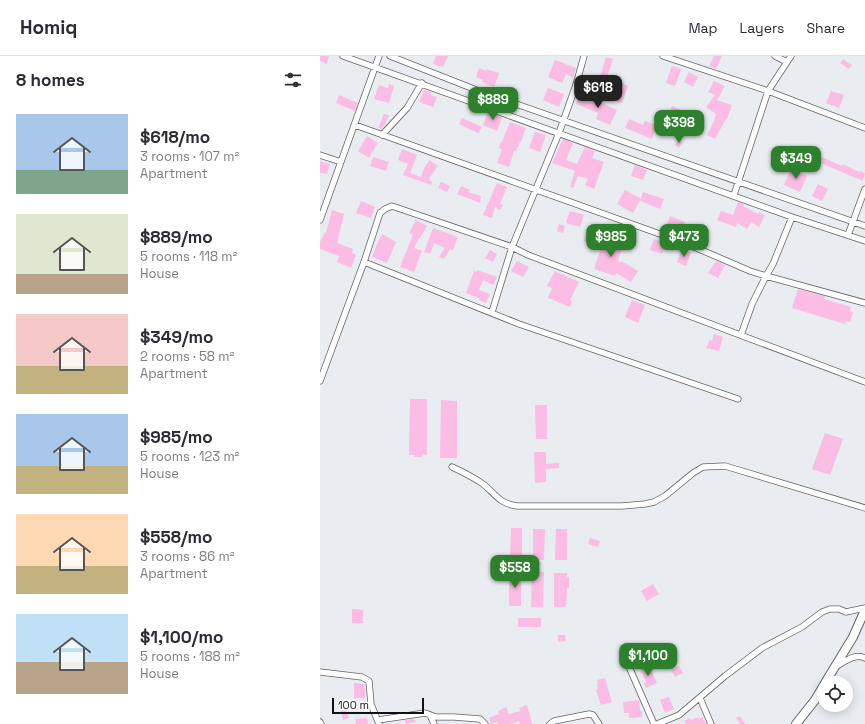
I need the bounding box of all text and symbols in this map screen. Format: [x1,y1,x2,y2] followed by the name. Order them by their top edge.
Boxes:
[20,15,78,40] text: Homiq
[688,19,718,37] text: Map
[740,19,784,37] text: Layers
[806,19,845,37] text: Share
[16,69,85,91] text: 8 homes
[282,69,304,91] icon: filters
[574,75,622,109] pin: $618
[583,79,613,96] text: $618
[469,87,517,121] pin: $889
[477,91,509,108] text: $889
[655,110,703,144] pin: $398
[663,114,695,131] text: $398
[140,126,210,148] text: $618/mo
[48,130,96,178] icon: home
[772,146,820,180] pin: $349
[140,148,239,165] text: 3 rooms · 107 m²
[780,150,812,167] text: $349
[140,165,208,182] text: Apartment
[587,224,635,258] pin: $985
[660,224,708,258] pin: $473
[140,226,213,248] text: $889/mo
[595,228,627,245] text: $985
[669,228,699,245] text: $473
[48,230,96,278] icon: home
[140,248,237,265] text: 5 rooms · 118 m²
[140,265,179,282] text: House
[140,326,213,348] text: $349/mo
[48,330,96,378] icon: home
[140,348,234,365] text: 2 rooms · 58 m²
[140,365,208,382] text: Apartment
[140,426,213,448] text: $985/mo
[48,430,96,478] icon: home
[140,448,239,465] text: 5 rooms · 123 m²
[140,465,179,482] text: House
[140,526,212,548] text: $558/mo
[48,530,96,578] icon: home
[140,548,234,565] text: 3 rooms · 86 m²
[491,555,539,589] pin: $558
[499,559,531,576] text: $558
[140,565,208,582] text: Apartment
[140,626,223,648] text: $1,100/mo
[48,630,96,678] icon: home
[615,643,681,677] pin: $1,100
[628,647,668,664] text: $1,100
[140,648,240,665] text: 5 rooms · 188 m²
[140,665,179,682] text: House
[817,676,853,712] map controls
[817,676,853,712] button: locate
[332,696,424,715] scale bar
[338,698,369,712] text: 100 m

